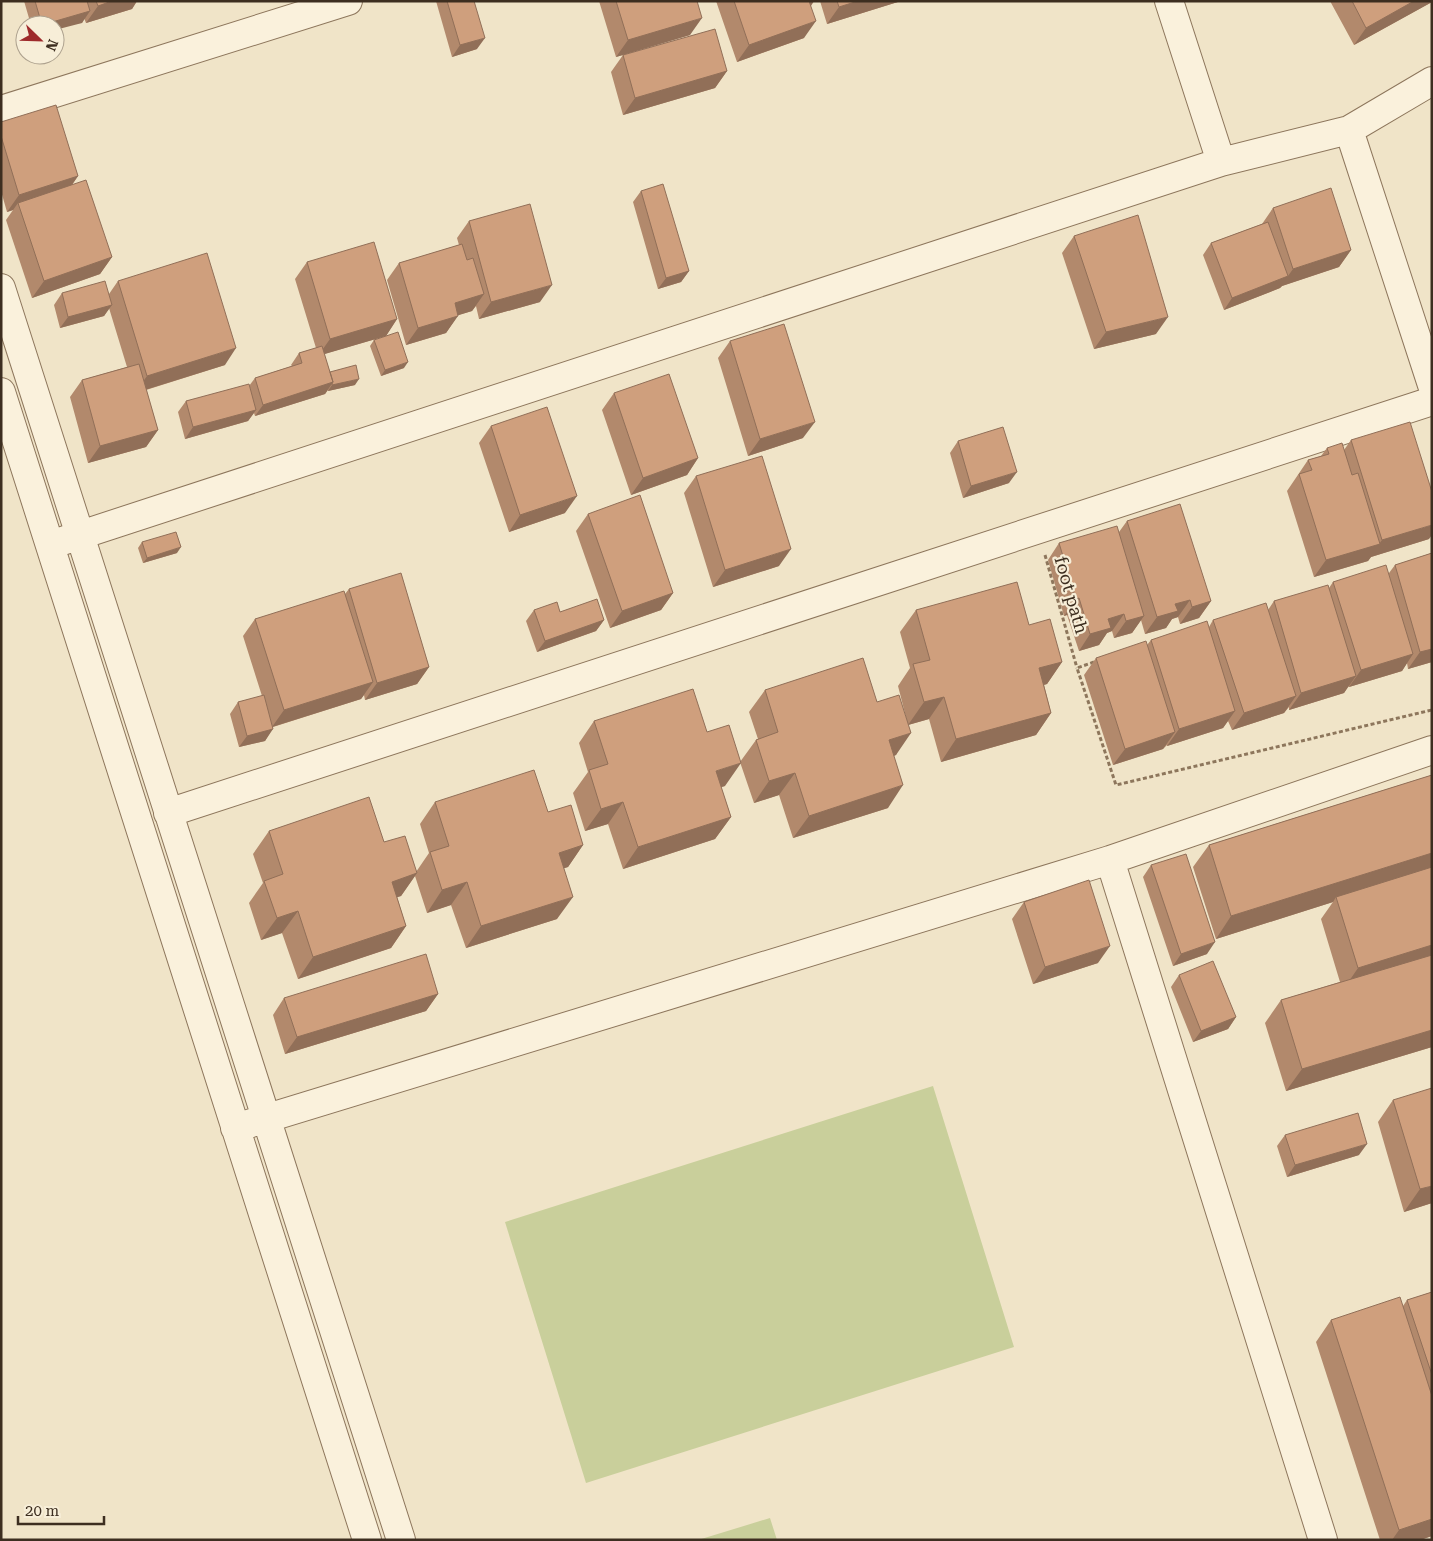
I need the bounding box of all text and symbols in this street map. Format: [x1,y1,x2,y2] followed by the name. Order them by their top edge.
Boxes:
[15,15,65,65] north arrow
[42,37,61,53] text: N
[1050,554,1093,636] street label: foot path
[18,1494,104,1526] scale bar
[25,1502,60,1520] text: 20 m

